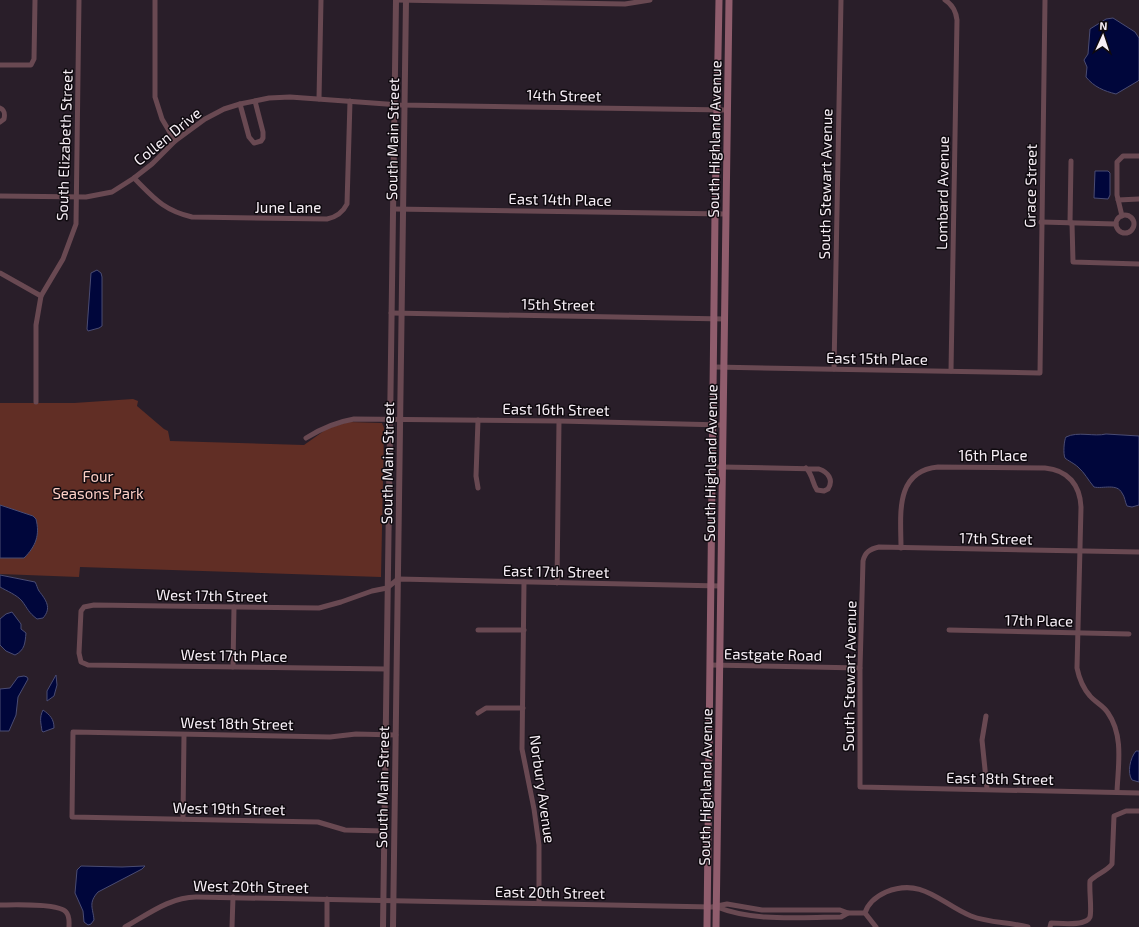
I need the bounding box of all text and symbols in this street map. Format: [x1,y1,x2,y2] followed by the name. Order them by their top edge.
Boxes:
[1083,16,1123,56] north arrow
[1099,19,1108,32] text: N
[704,60,724,218] street label: South Highland Avenue
[52,69,76,221] street label: South Elizabeth Street
[382,78,402,200] street label: South Main Street
[527,85,602,105] street label: 14th Street
[130,103,204,169] street label: Collen Drive
[815,108,835,260] street label: South Stewart Avenue
[932,136,952,250] street label: Lombard Avenue
[1020,144,1040,228] street label: Grace Street
[508,189,612,209] street label: East 14th Place
[255,198,321,216] street label: June Lane
[521,294,595,314] street label: 15th Street
[826,348,928,368] street label: East 15th Place
[700,384,720,542] street label: South Highland Avenue
[502,399,610,419] street label: East 16th Street
[377,402,397,524] street label: South Main Street
[958,446,1028,464] street label: 16th Place
[52,467,144,502] park label: Four Seasons Park
[959,528,1033,548] street label: 17th Street
[503,561,610,581] street label: East 17th Street
[156,585,268,605] street label: West 17th Street
[839,600,859,752] street label: South Stewart Avenue
[1005,610,1073,630] street label: 17th Place
[724,644,822,664] street label: Eastgate Road
[180,645,288,665] street label: West 17th Place
[695,708,715,866] street label: South Highland Avenue
[180,713,294,733] street label: West 18th Street
[372,726,392,848] street label: South Main Street
[526,734,560,844] street label: Norbury Avenue
[946,768,1054,788] street label: East 18th Street
[172,798,286,818] street label: West 19th Street
[193,876,309,896] street label: West 20th Street
[495,882,606,902] street label: East 20th Street

